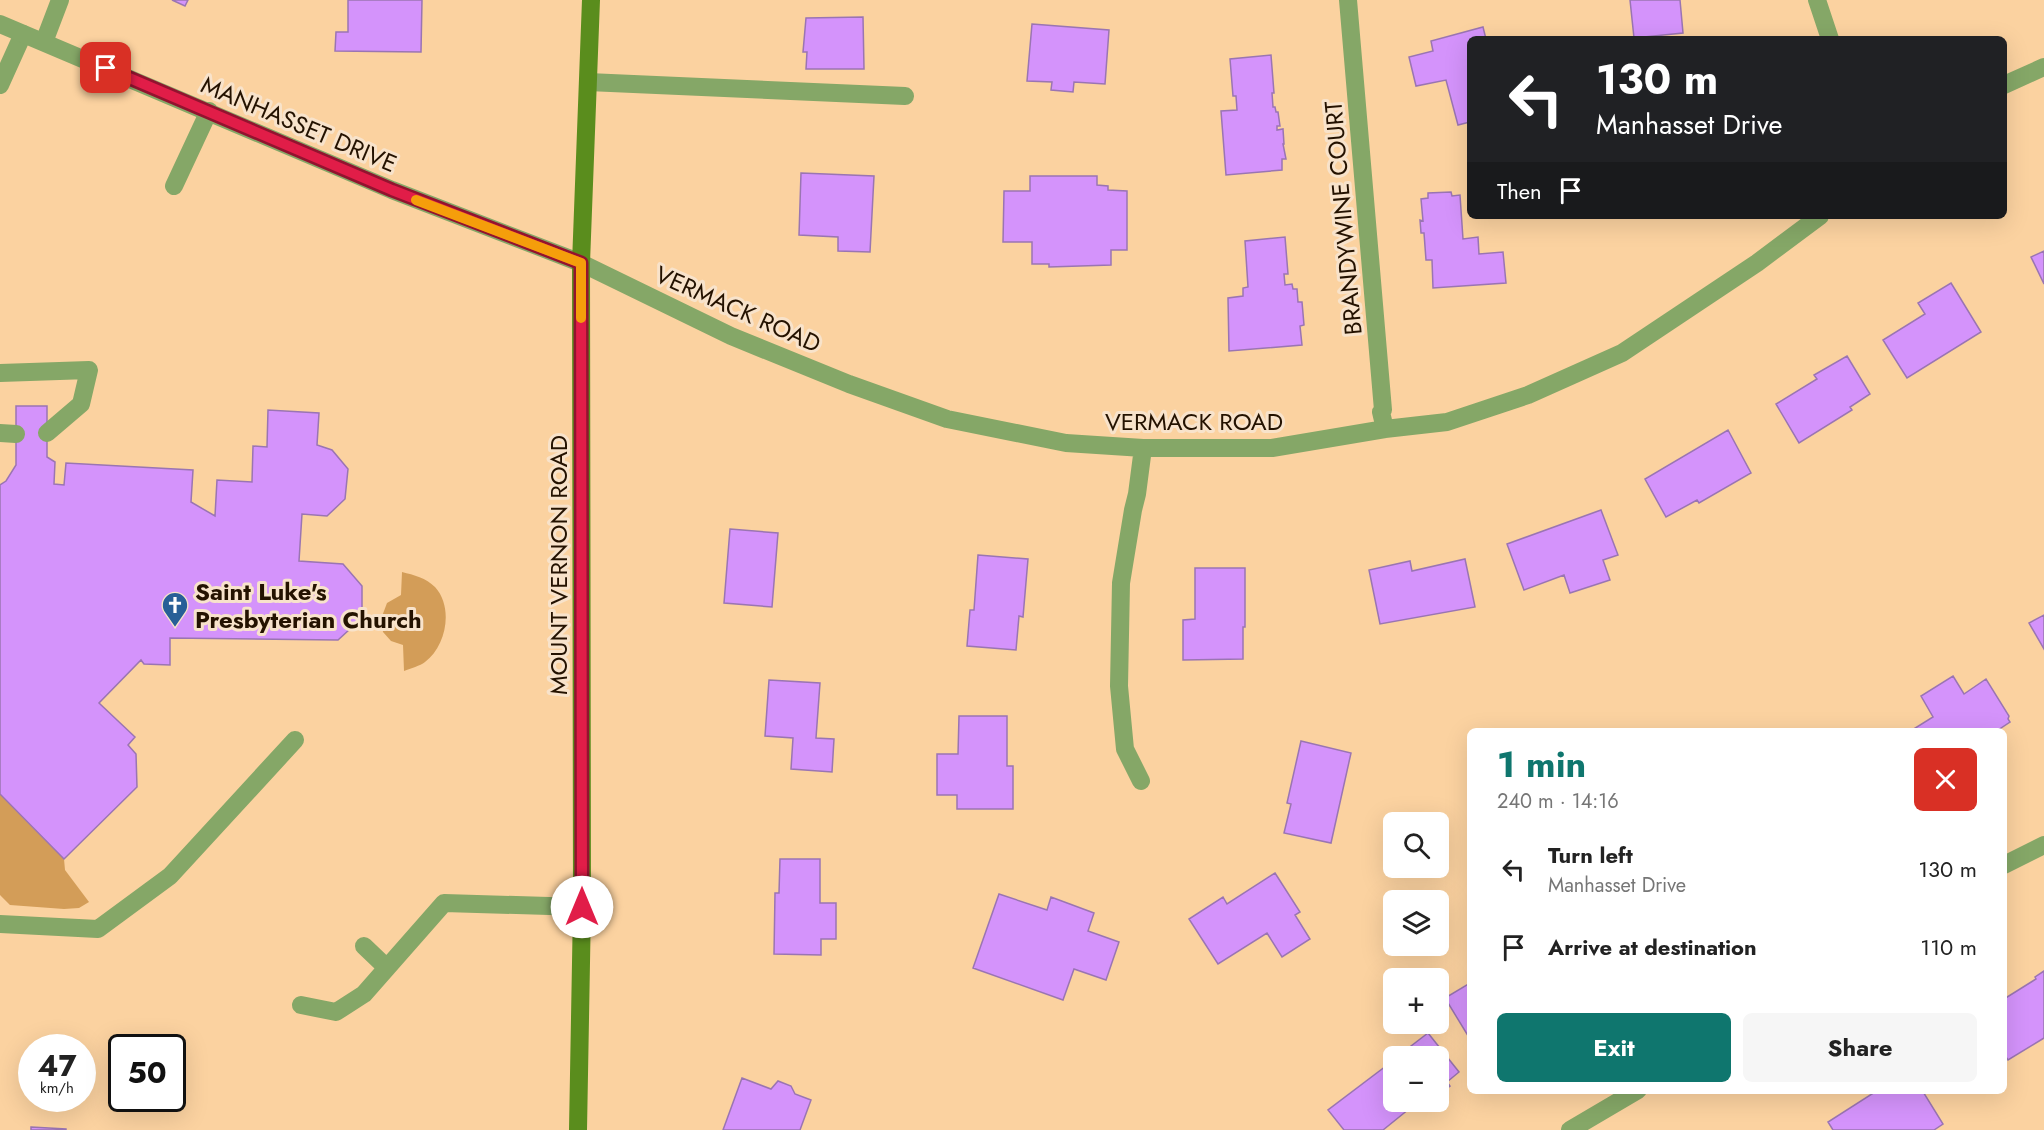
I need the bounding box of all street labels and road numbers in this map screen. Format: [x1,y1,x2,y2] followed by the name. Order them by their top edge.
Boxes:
[196,67,402,181] street label: MANHASSET DRIVE
[1315,100,1371,336] street label: BRANDYWINE COURT
[650,257,826,361] street label: VERMACK ROAD
[1105,404,1283,439] street label: VERMACK ROAD
[541,435,576,695] street label: MOUNT VERNON ROAD

